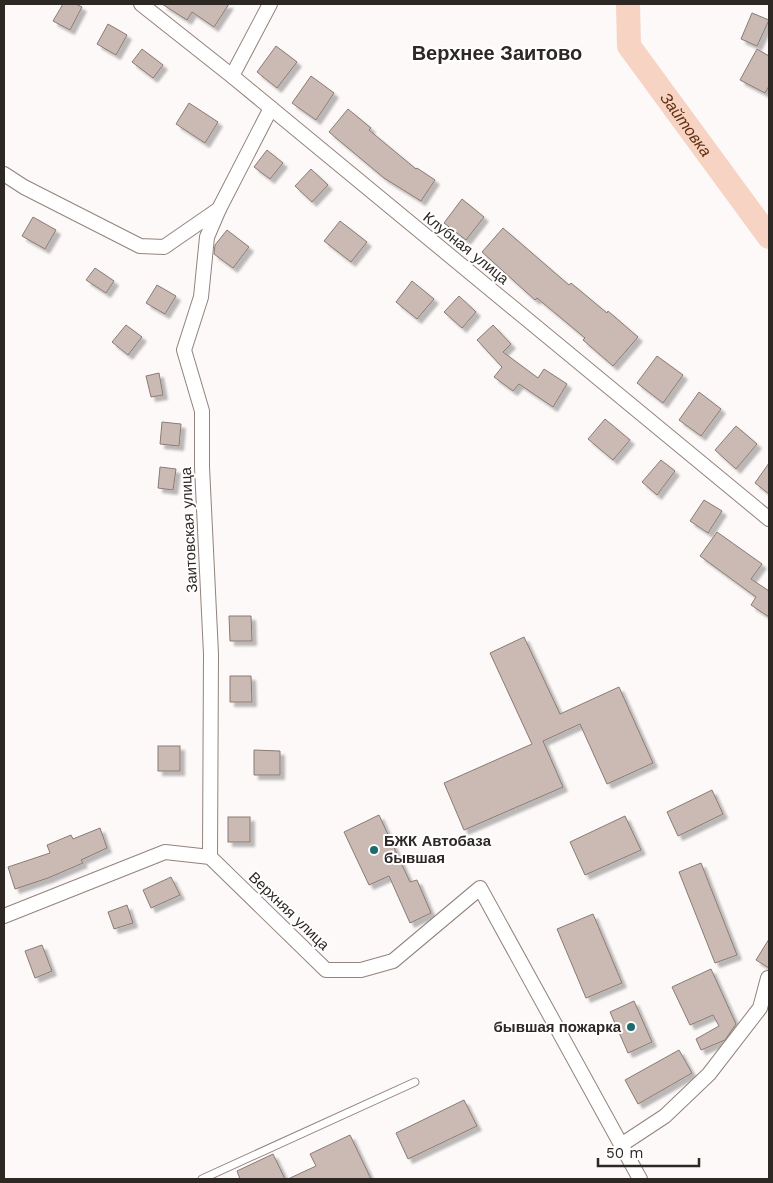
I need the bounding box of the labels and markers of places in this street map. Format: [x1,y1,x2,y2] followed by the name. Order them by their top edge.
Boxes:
[384,832,492,867] place label: БЖК Автобаза бывшая
[368,844,380,856] marker: БЖК Автобаза бывшая
[494,1018,622,1036] place label: бывшая пожарка
[625,1021,637,1033] marker: бывшая пожарка

